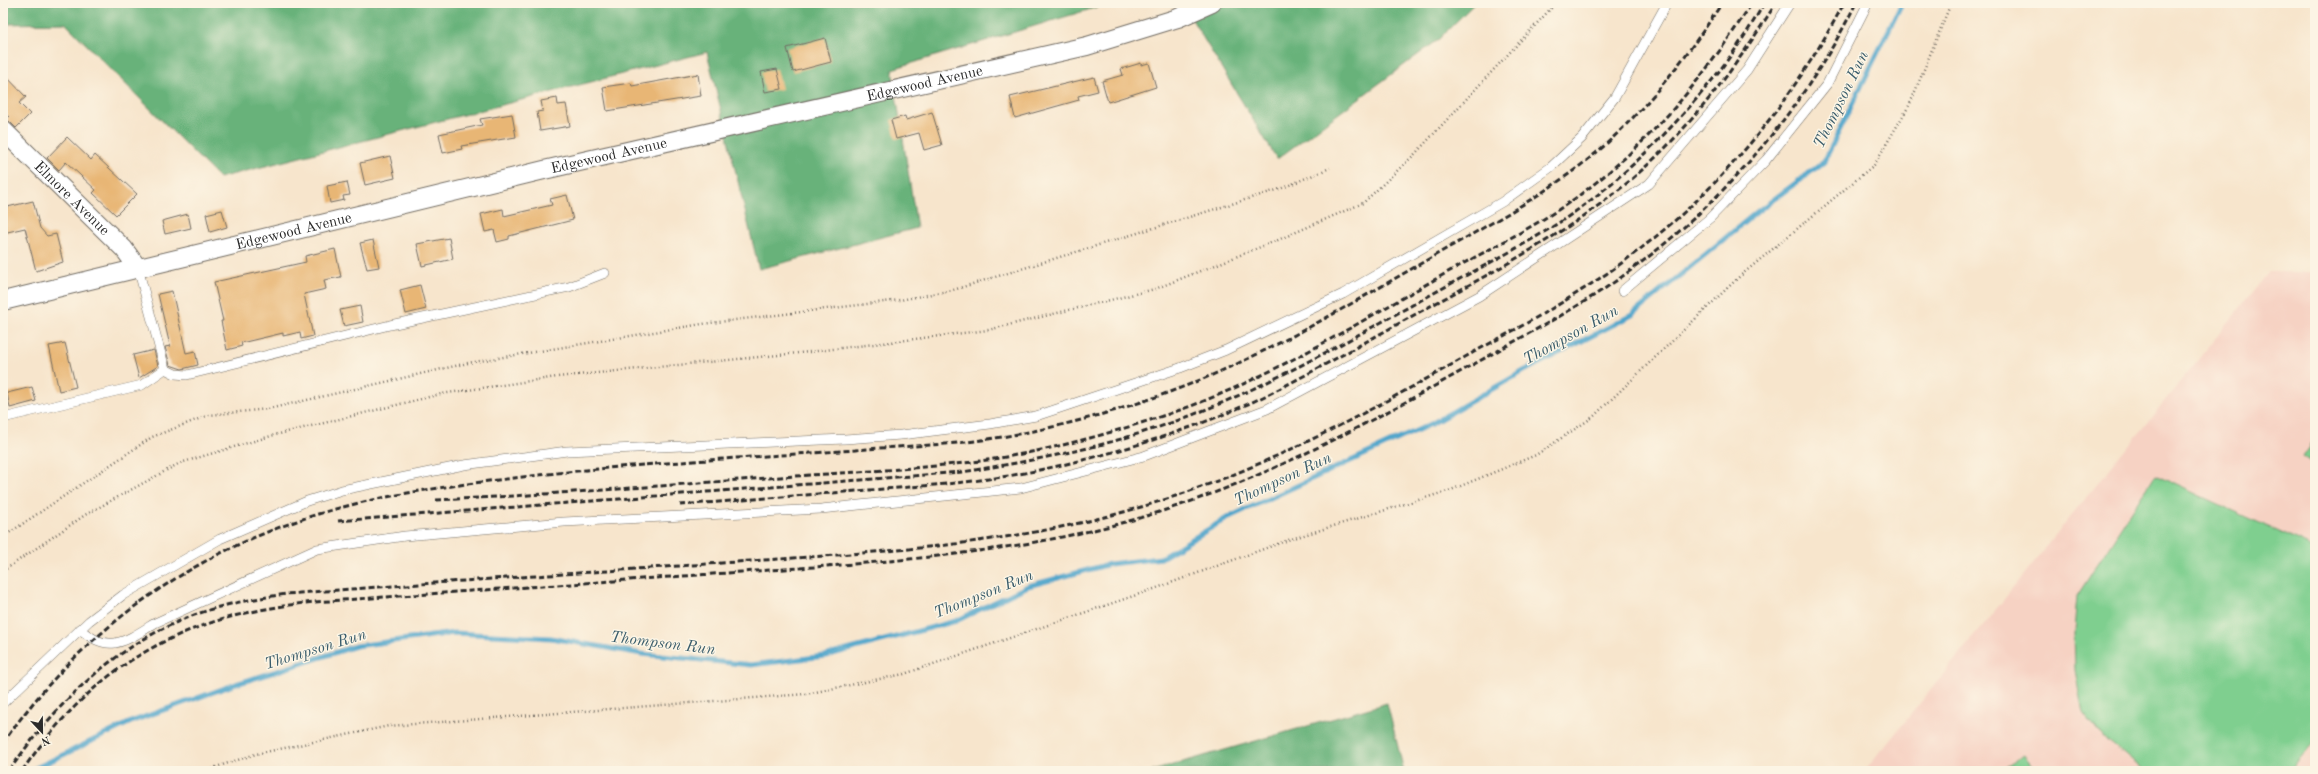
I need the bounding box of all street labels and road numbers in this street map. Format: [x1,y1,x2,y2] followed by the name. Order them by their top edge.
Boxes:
[865,64,985,105] street label: Edgewood Avenue
[549,136,669,177] street label: Edgewood Avenue
[31,159,112,239] street label: Elmore Avenue
[234,211,354,253] street label: Edgewood Avenue

